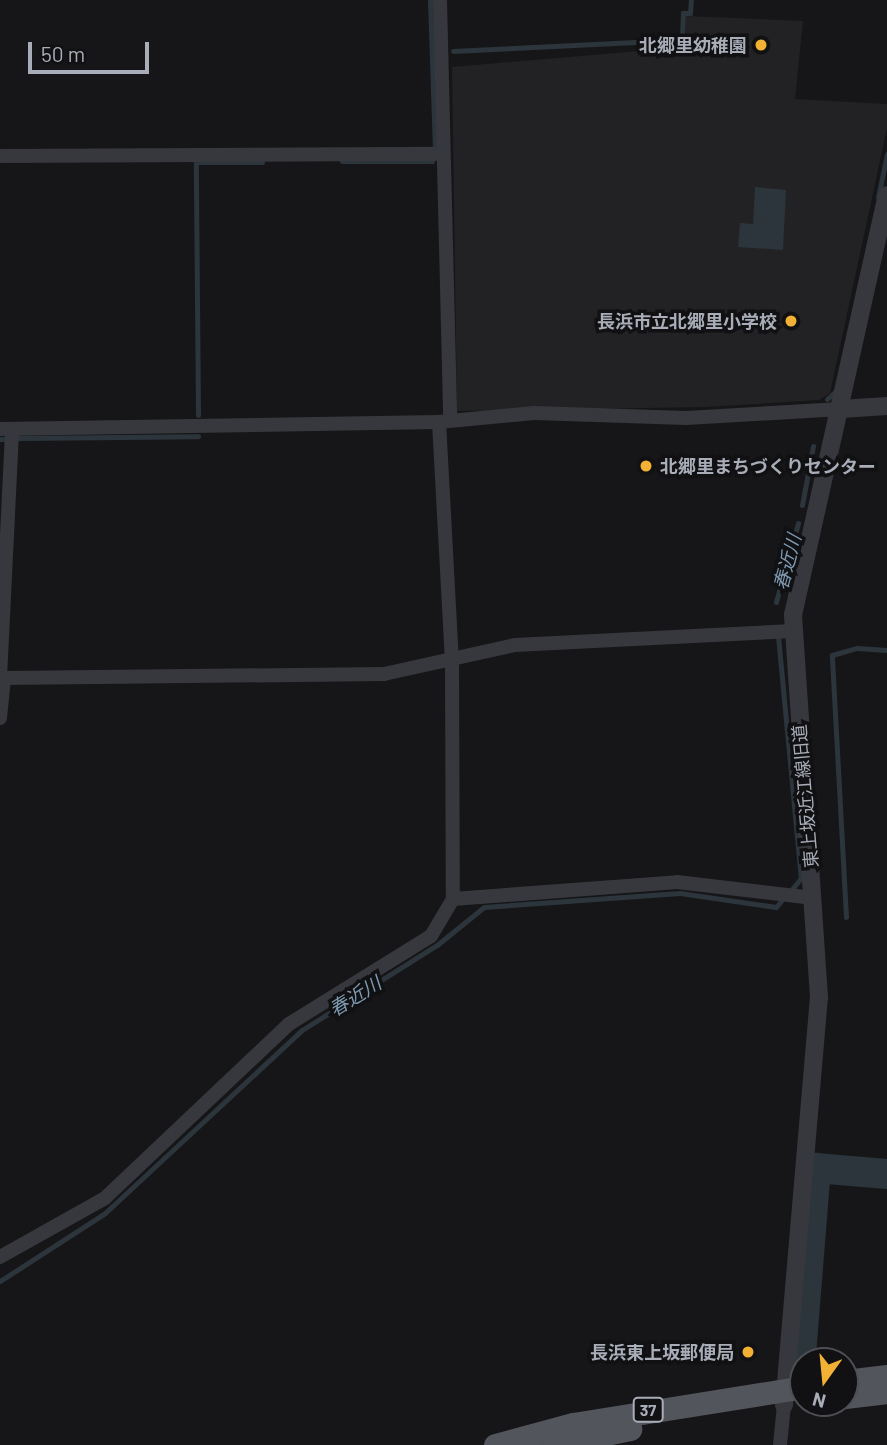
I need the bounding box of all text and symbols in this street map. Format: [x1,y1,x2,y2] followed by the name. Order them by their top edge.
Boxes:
[32,28,152,72] scale bar
[639,34,747,56] place label: 北郷里幼稚園
[753,37,769,53] marker: 北郷里幼稚園
[41,41,85,66] text: 50 m
[597,310,777,332] place label: 長浜市立北郷里小学校
[783,313,799,329] marker: 長浜市立北郷里小学校
[660,455,876,477] place label: 北郷里まちづくりセンター
[638,458,654,474] marker: 北郷里まちづくりセンター
[769,532,805,592] water label: 春近川
[788,723,822,869] street label: 東上坂近江線旧道
[325,971,385,1021] water label: 春近川
[590,1341,734,1363] place label: 長浜東上坂郵便局
[740,1344,756,1360] marker: 長浜東上坂郵便局
[789,1347,859,1417] north arrow
[810,1388,828,1414] text: N
[632,1398,664,1422] road number: 37

